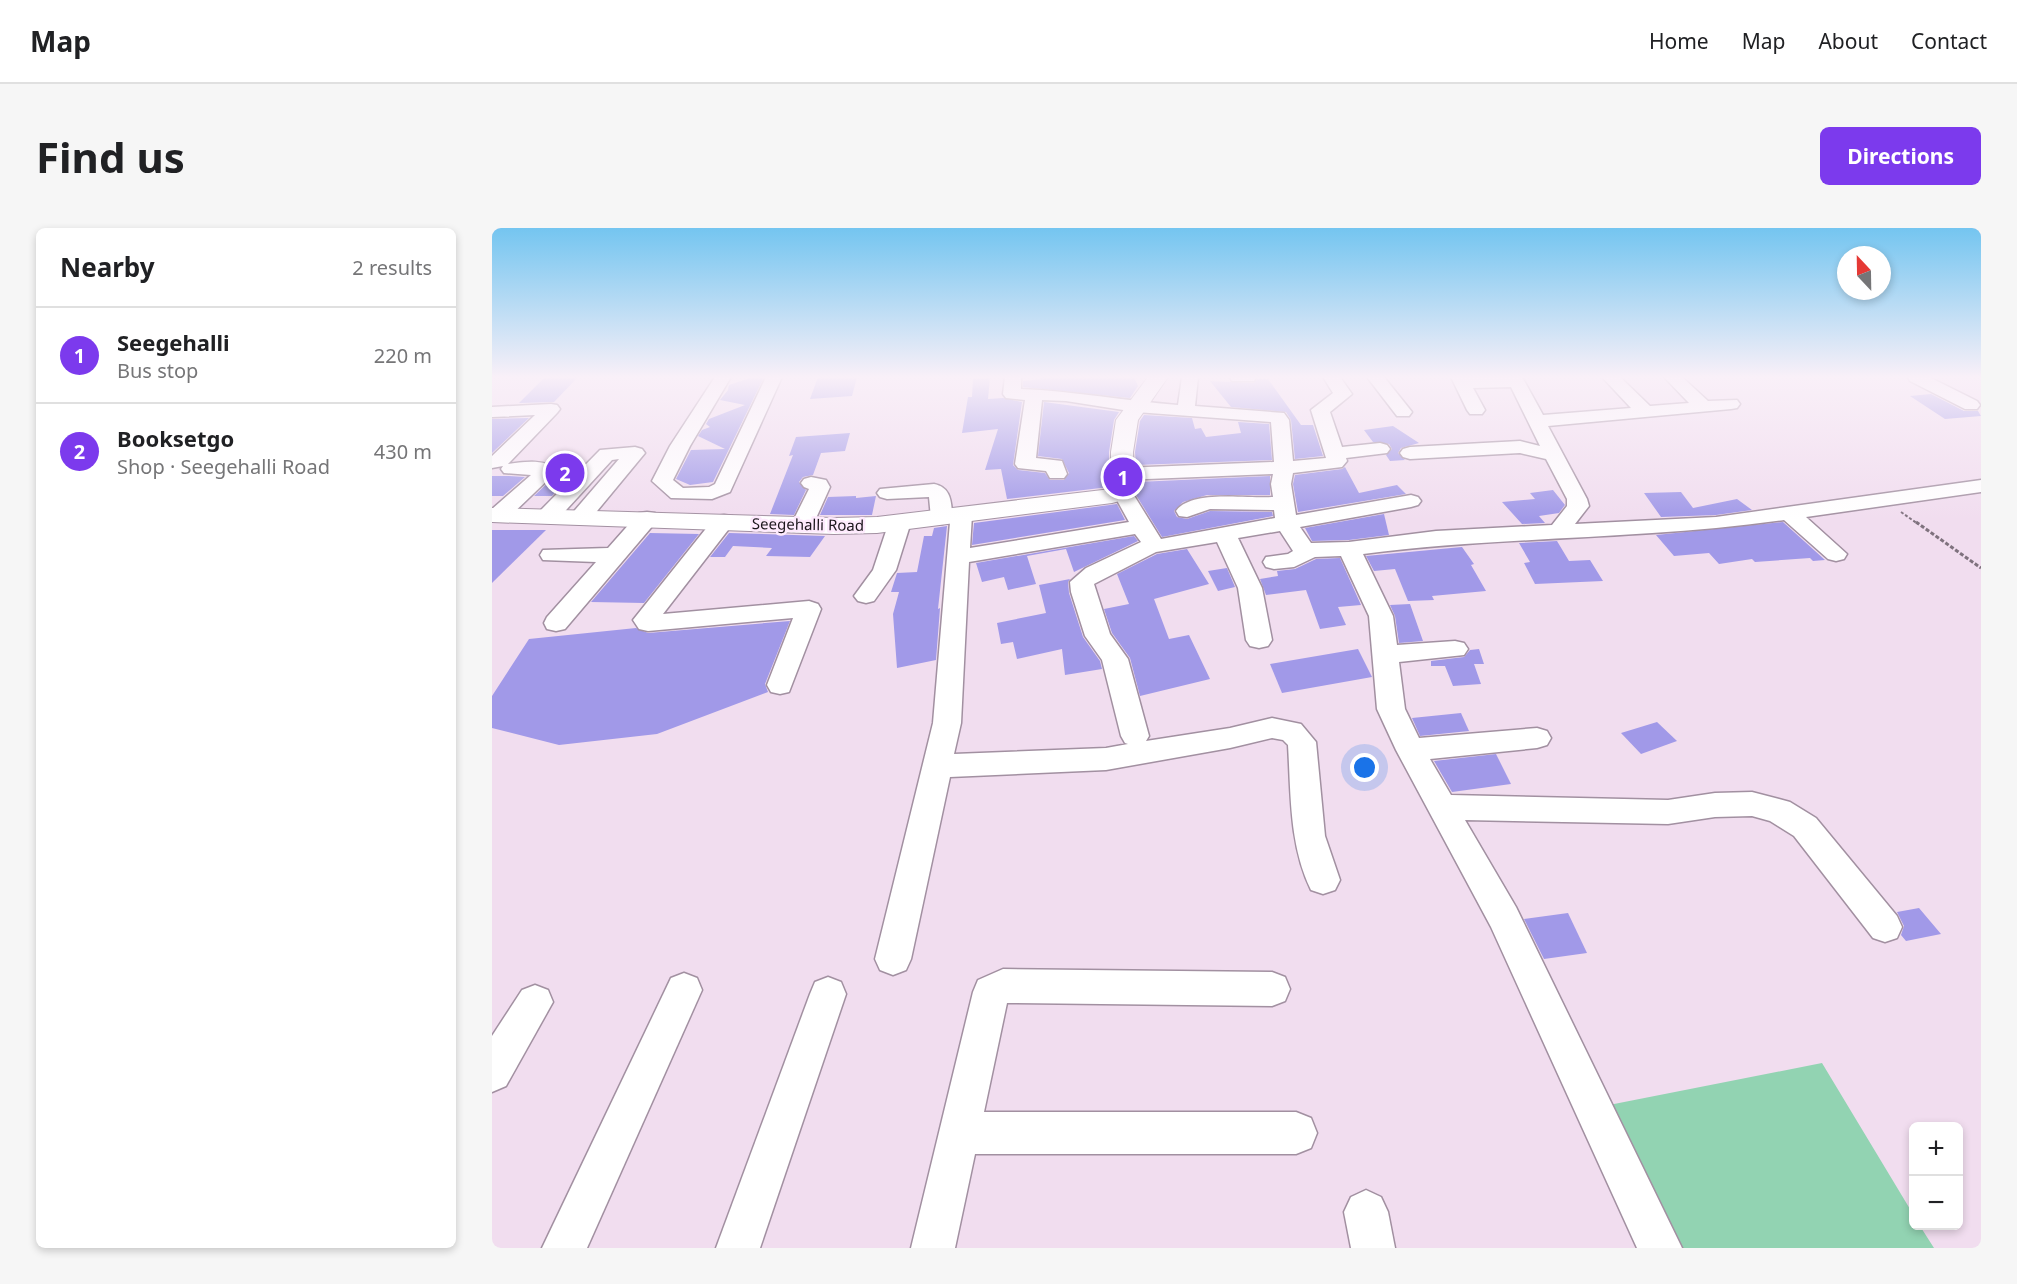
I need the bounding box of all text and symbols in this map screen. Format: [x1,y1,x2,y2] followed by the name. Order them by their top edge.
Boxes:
[30,22,91,60] text: Map
[1649,27,1709,55] text: Home
[1742,27,1785,55] text: Map
[1818,27,1878,55] text: About
[1911,27,1987,55] text: Contact
[1820,127,1981,185] button: Directions
[36,128,185,185] text: Find us
[1837,246,1891,300] north arrow
[60,249,155,285] text: Nearby
[352,254,432,281] text: 2 results
[117,327,230,357] text: Seegehalli
[74,342,85,369] text: 1
[374,342,432,369] text: 220 m
[117,357,198,384] text: Bus stop
[117,423,234,453] text: Booksetgo
[74,438,85,465] text: 2
[374,438,432,465] text: 430 m
[546,450,584,496] pin: 2
[117,453,330,480] text: Shop · Seegehalli Road
[1104,454,1142,500] pin: 1
[752,513,864,535] street label: Seegehalli Road
[1350,753,1379,782] your location
[1909,1122,1963,1230] map controls
[1909,1122,1963,1176] button: +
[1909,1176,1963,1230] button: −

